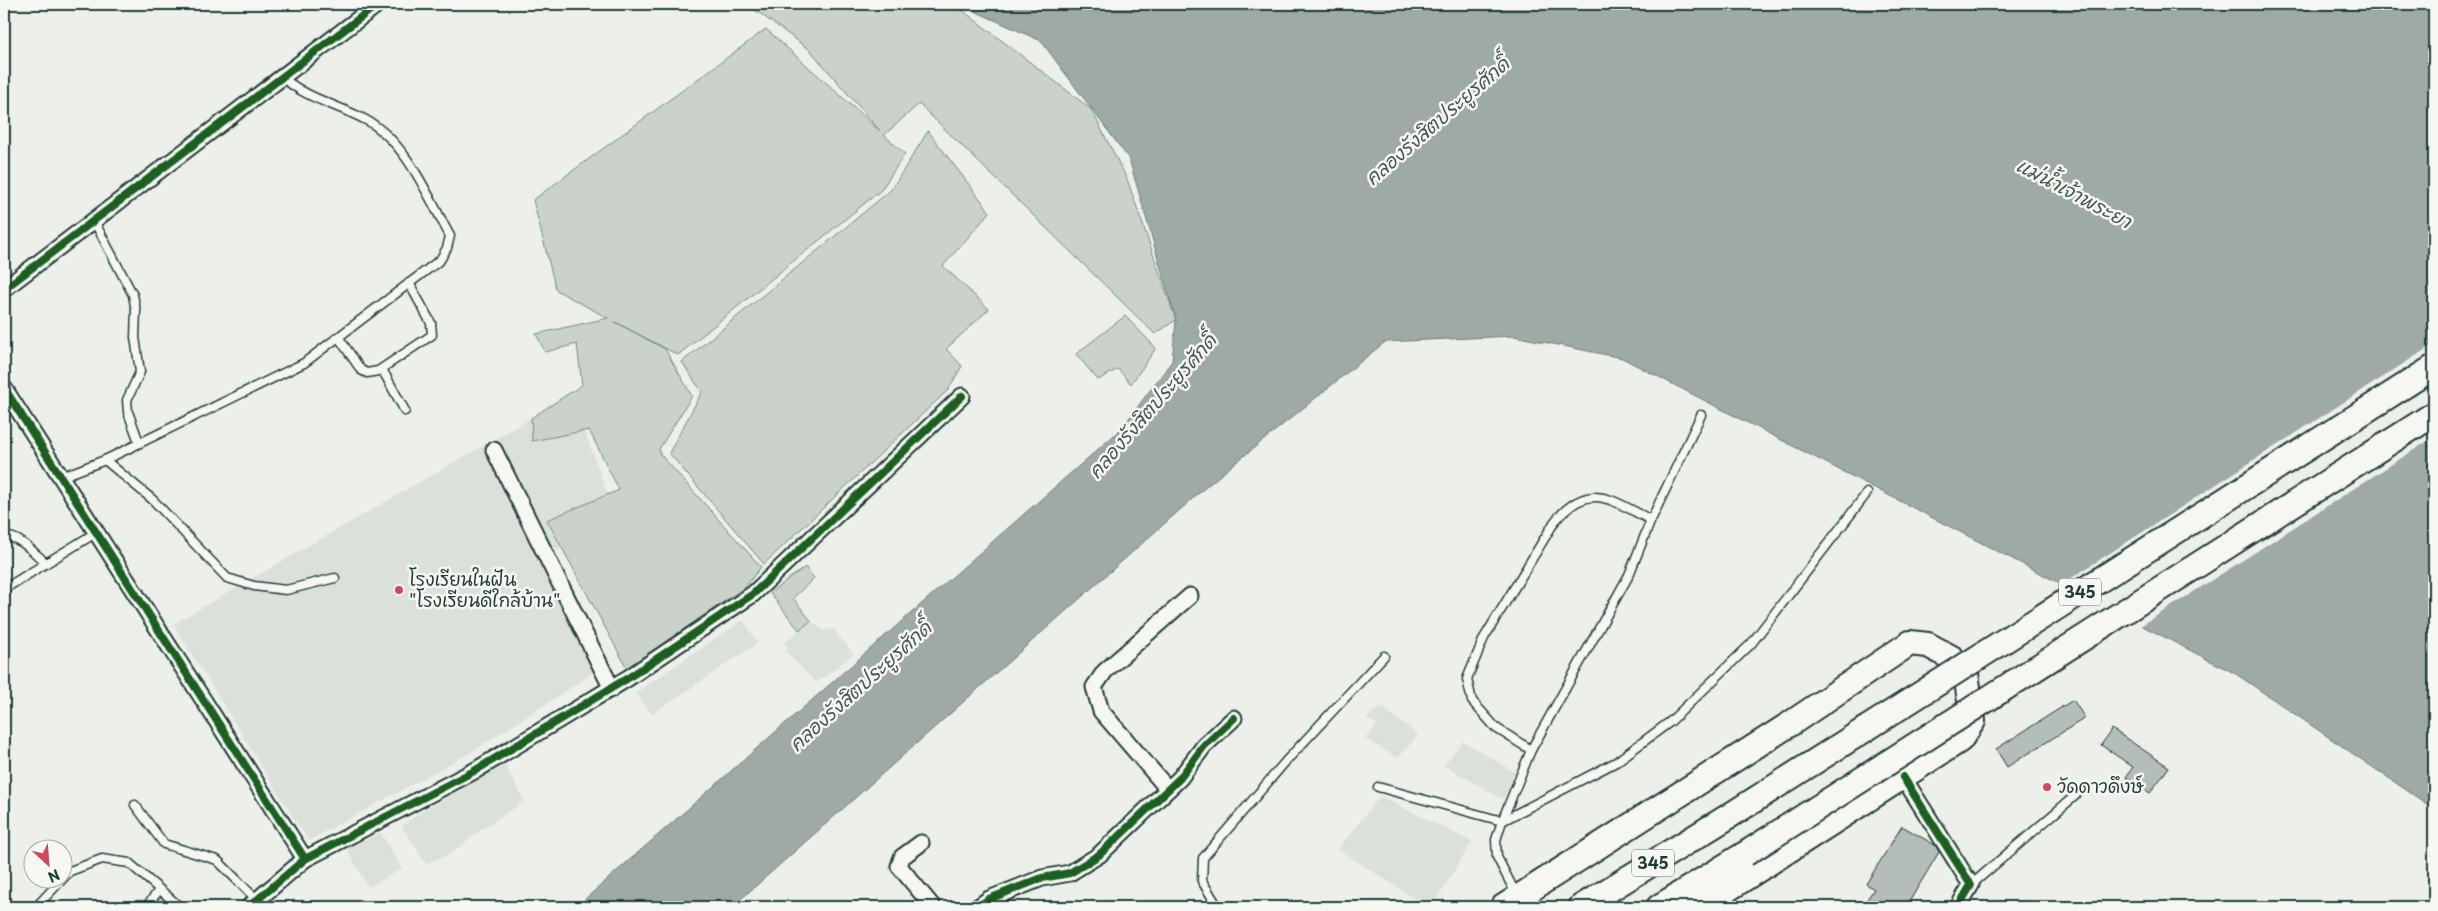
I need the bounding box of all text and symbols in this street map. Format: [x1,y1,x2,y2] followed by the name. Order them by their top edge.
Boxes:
[1357,45,1520,192] water label: คลองรังสิตประยูรศักดิ์
[2012,148,2139,235] water label: แม่น้ำเจ้าพระยา
[1080,322,1227,485] water label: คลองรังสิตประยูรศักดิ์
[409,565,560,613] place label: โรงเรียนในฝัน "โรงเรียนดีใกล้บ้าน"
[2059,578,2101,606] road number: 345
[393,584,405,596] marker: โรงเรียนในฝัน "โรงเรียนดีใกล้บ้าน"
[781,609,942,758] water label: คลองรังสิตประยูรศักดิ์
[2057,772,2144,799] place label: วัดดาวดึงษ์
[2041,781,2053,793] marker: วัดดาวดึงษ์
[22,838,72,888] north arrow
[1632,850,1674,876] road number: 345
[44,864,64,888] text: N

